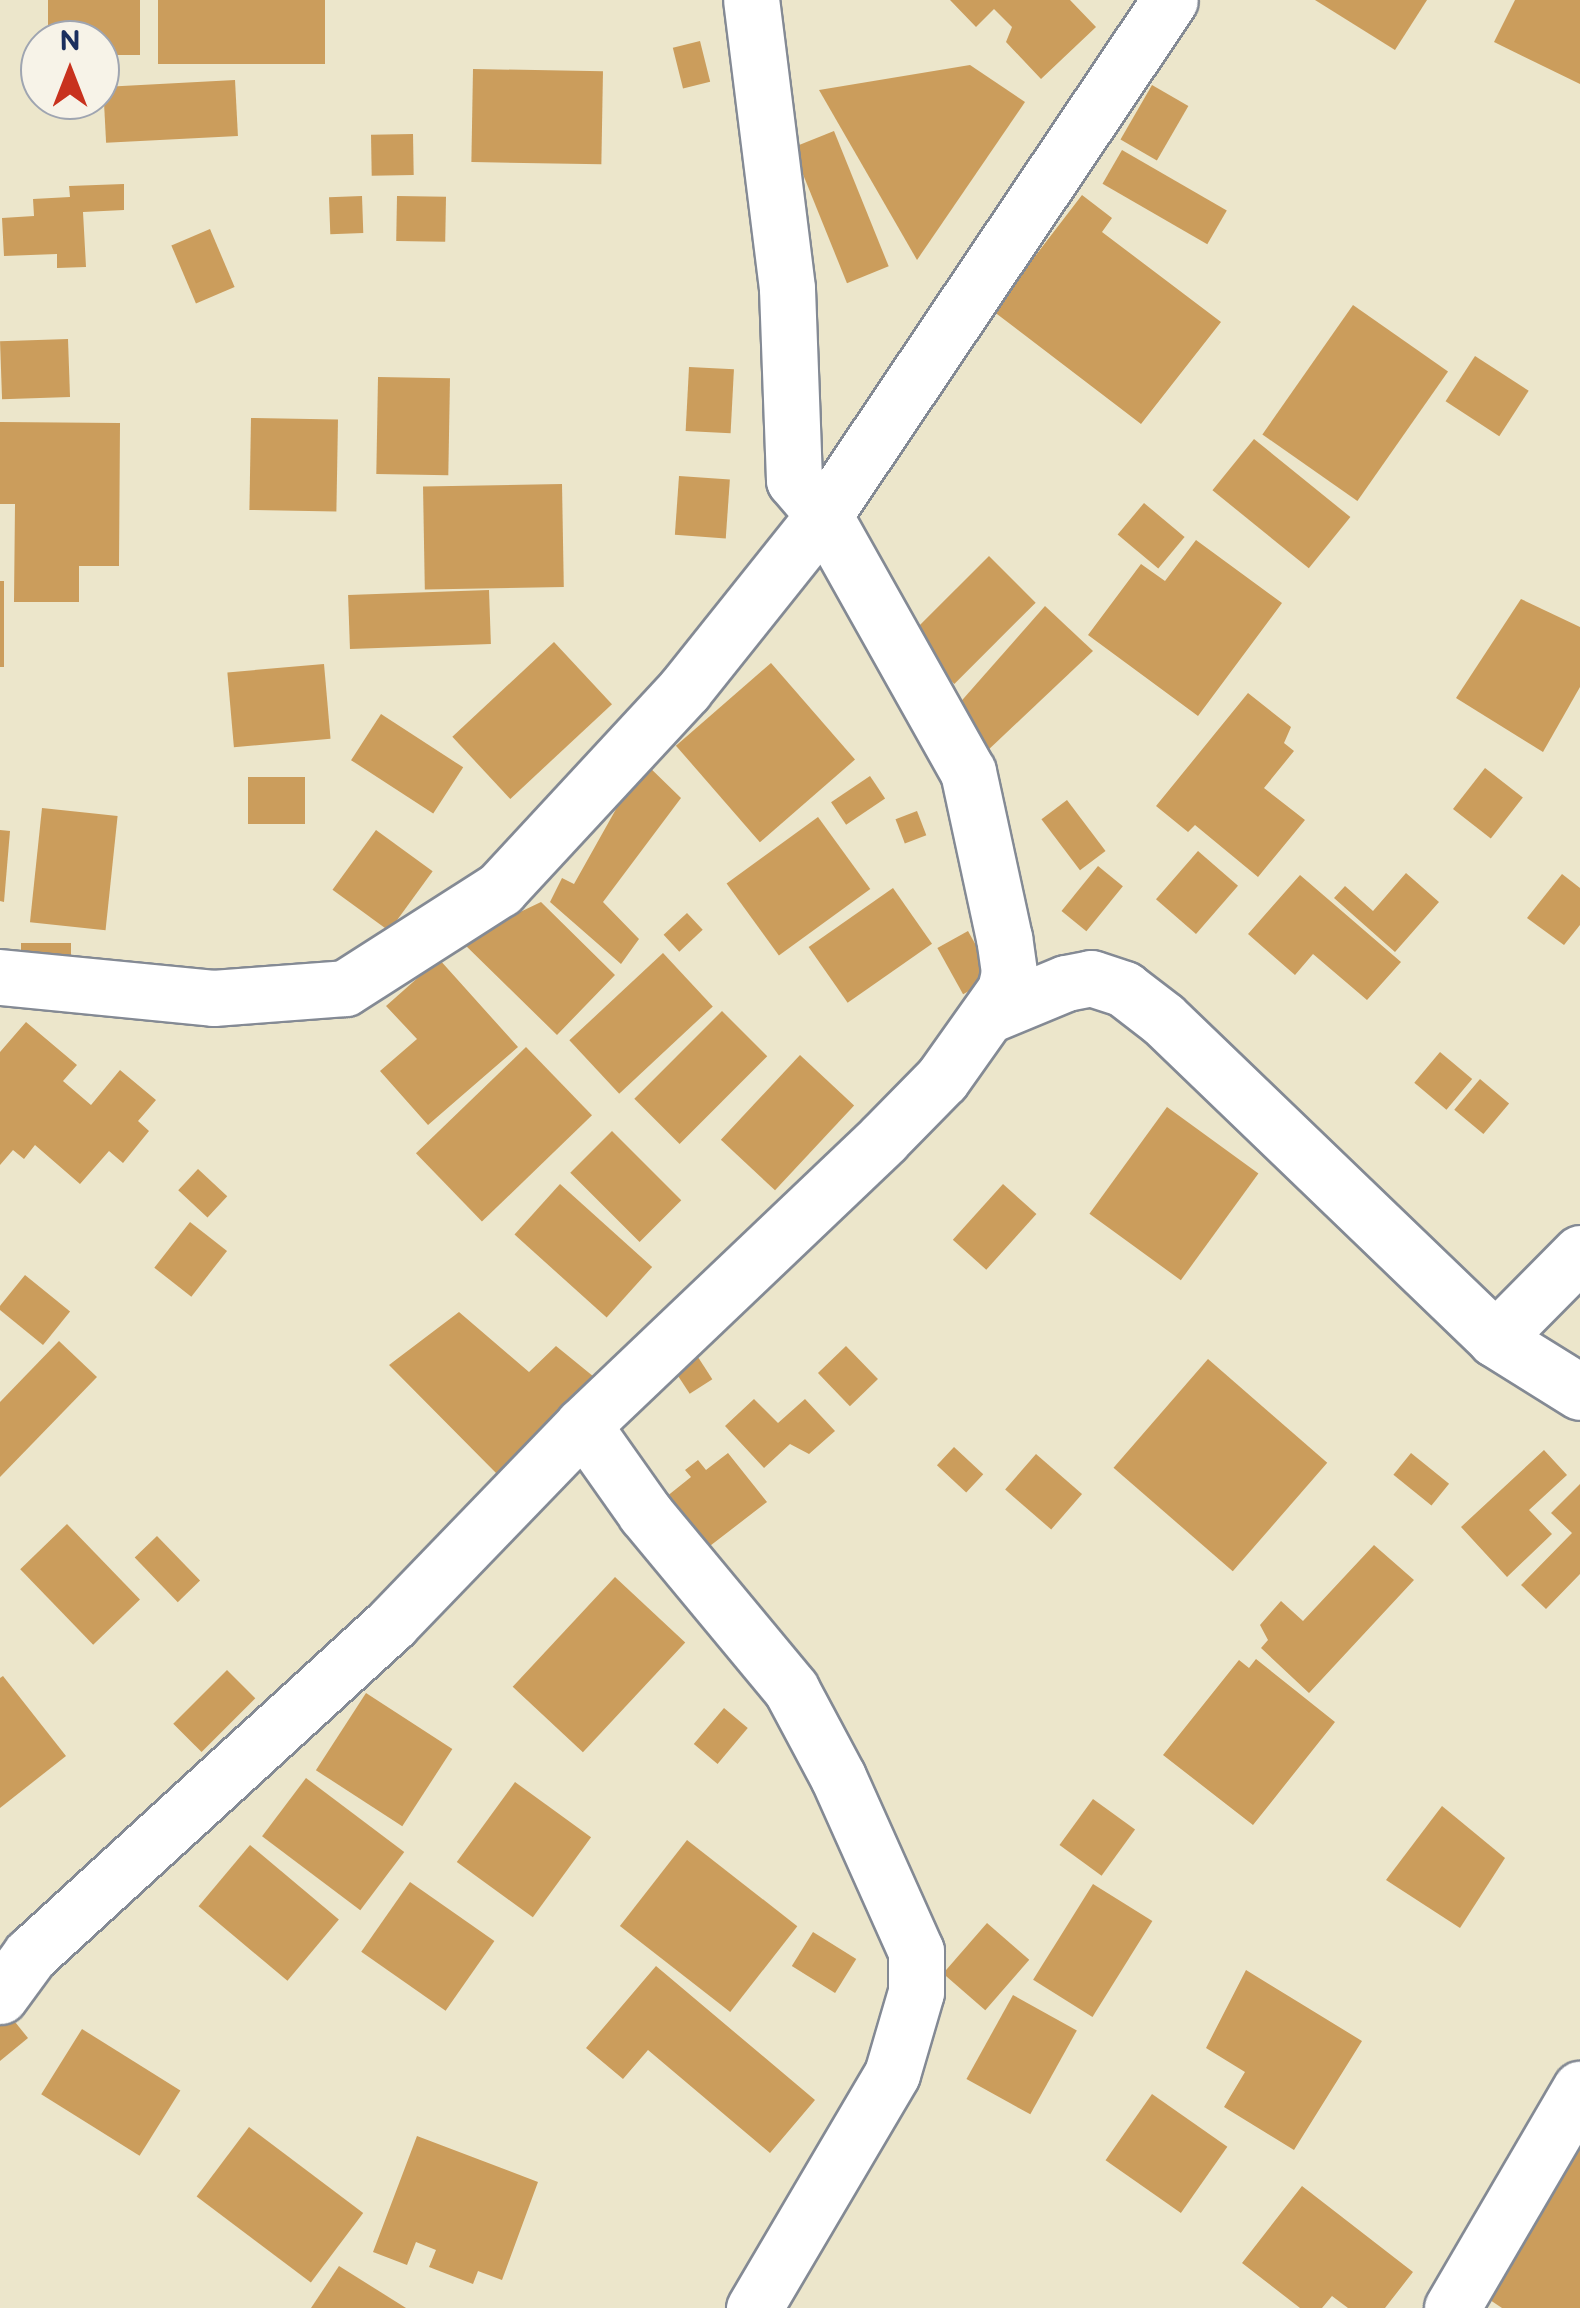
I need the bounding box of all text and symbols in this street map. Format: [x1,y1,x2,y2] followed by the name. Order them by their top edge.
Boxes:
[20,20,120,120] north arrow
[59,25,81,58] text: N

